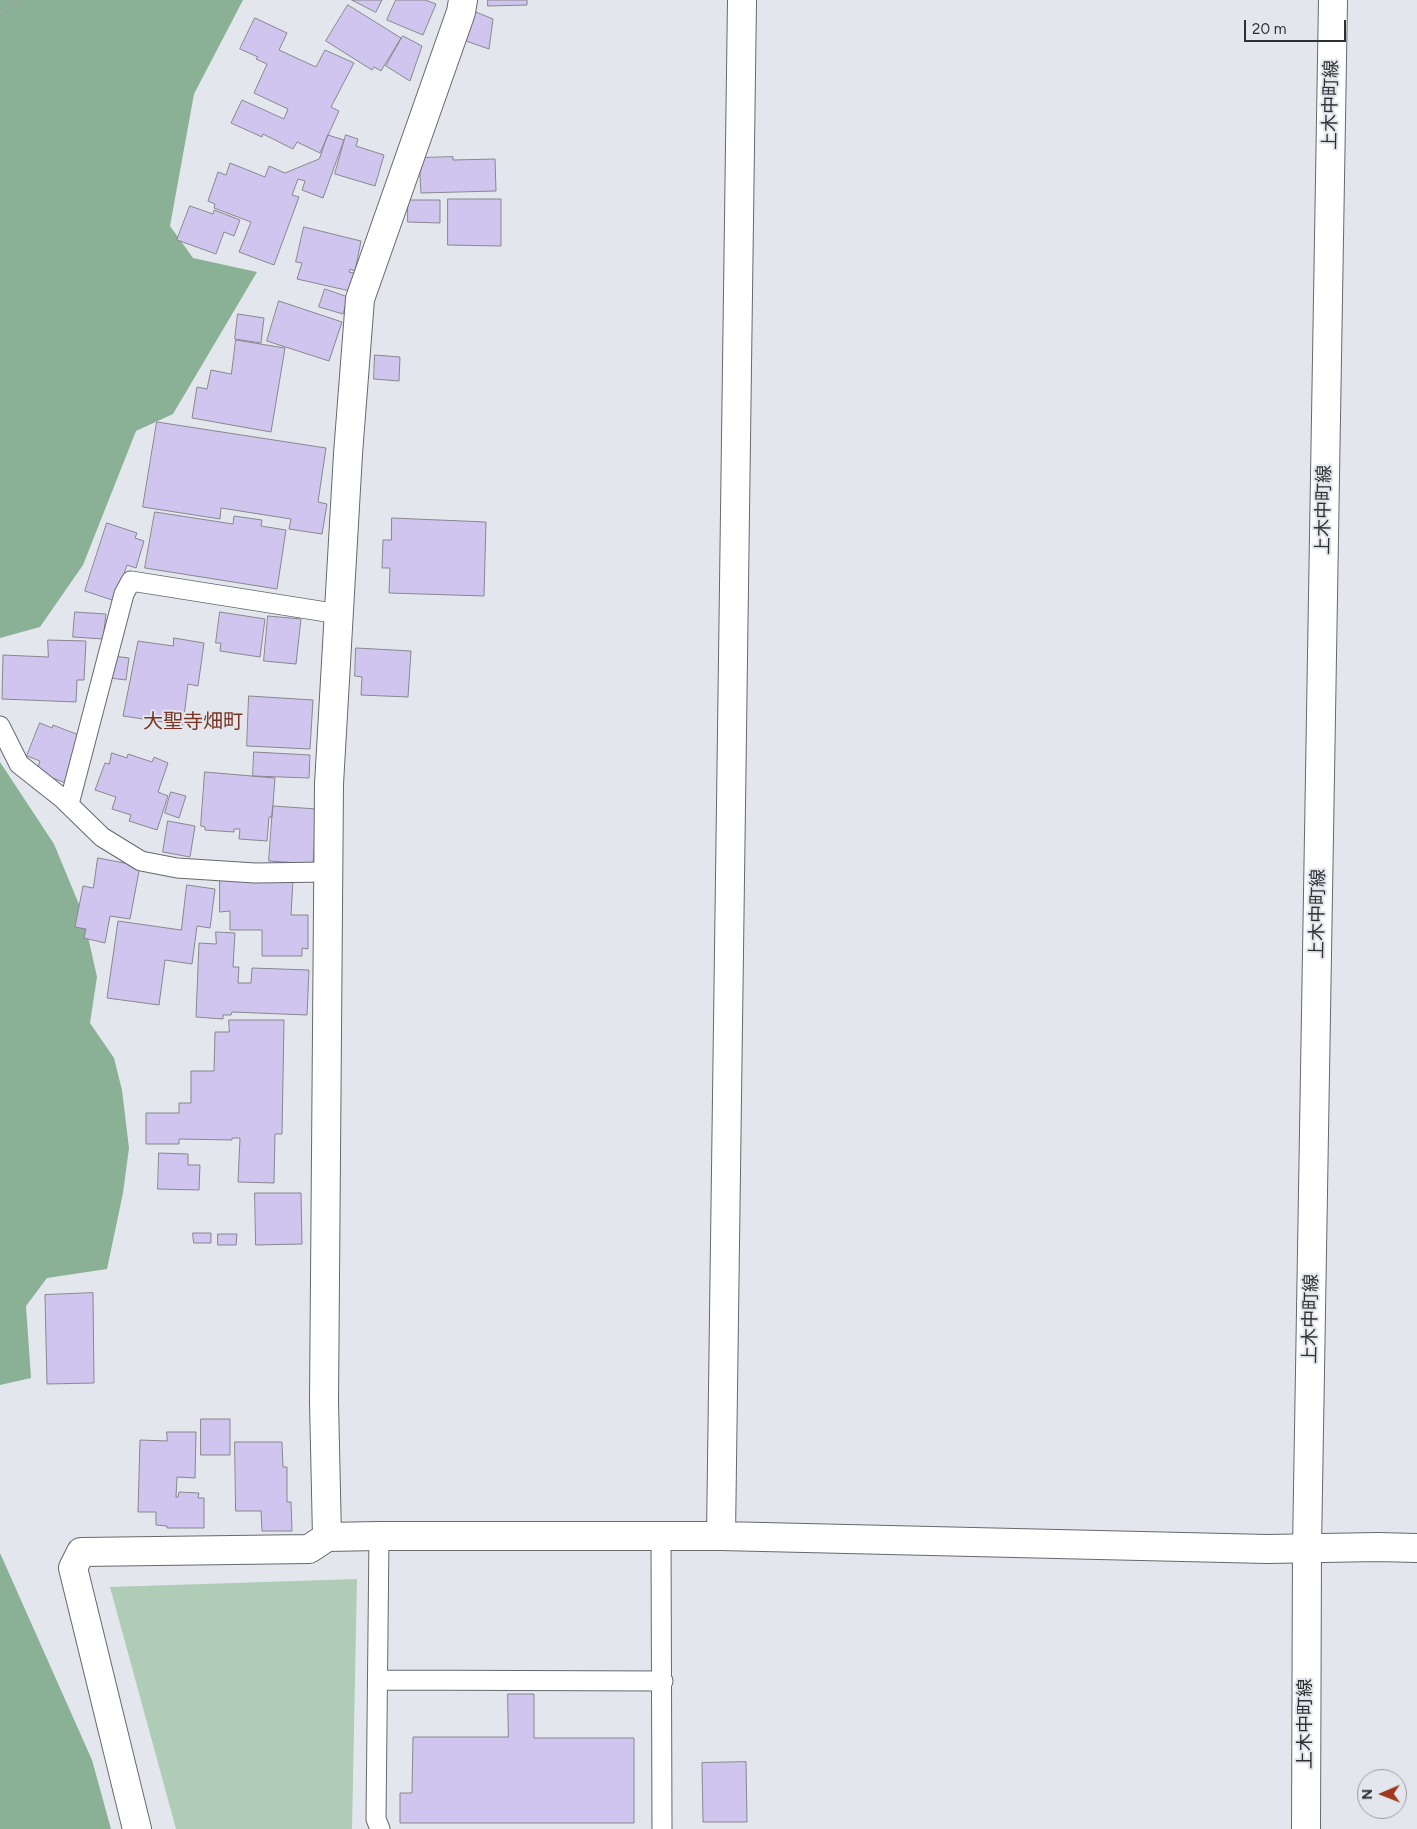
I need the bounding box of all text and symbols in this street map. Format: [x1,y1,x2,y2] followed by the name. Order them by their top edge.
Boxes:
[1247,10,1350,42] scale bar
[1252,20,1286,38] text: 20 m
[1319,60,1343,150] street label: 上木中町線
[1312,465,1336,555] street label: 上木中町線
[143,710,243,734] district label: 大聖寺畑町
[1306,869,1330,959] street label: 上木中町線
[1299,1274,1323,1364] street label: 上木中町線
[1295,1679,1317,1769] street label: 上木中町線
[1357,1769,1407,1819] north arrow
[1359,1789,1376,1800] text: N

